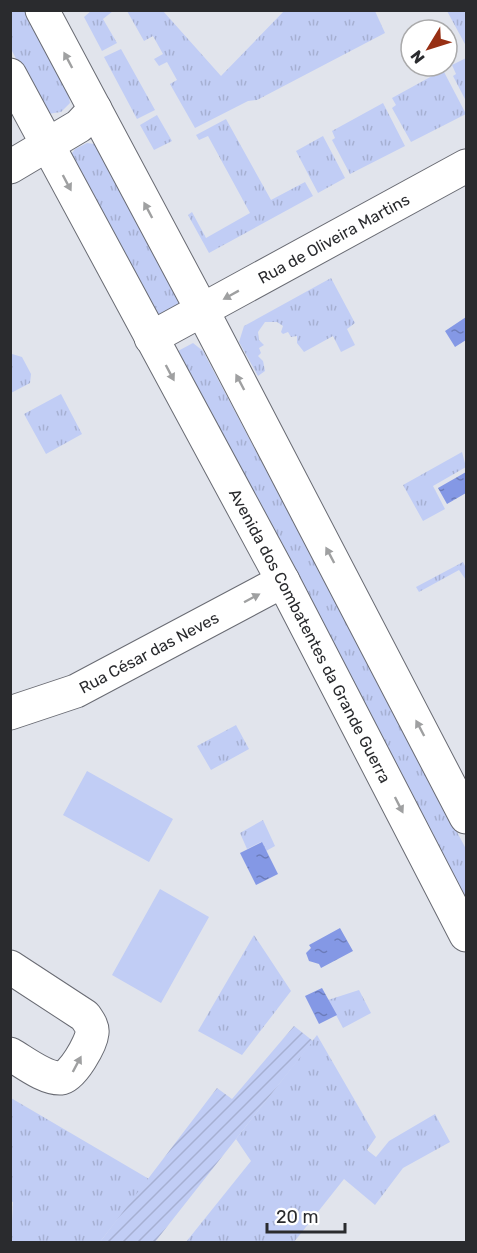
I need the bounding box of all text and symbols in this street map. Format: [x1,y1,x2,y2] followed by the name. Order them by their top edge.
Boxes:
[399,18,459,78] north arrow
[407,47,429,67] text: N
[63,51,73,68] one-way arrow
[62,174,72,191] one-way arrow
[255,190,413,288] street label: Rua de Oliveira Martins
[144,201,153,218] one-way arrow
[222,290,239,300] one-way arrow
[165,364,175,381] one-way arrow
[235,373,245,391] one-way arrow
[225,485,395,786] street label: Avenida dos Combatentes da Grande Guerra
[325,546,335,563] one-way arrow
[244,593,261,603] one-way arrow
[76,608,222,698] street label: Rua César das Neves
[415,719,425,736] one-way arrow
[394,796,403,813] one-way arrow
[72,1056,82,1073] one-way arrow
[267,1196,345,1234] scale bar
[276,1206,318,1228] text: 20 m

